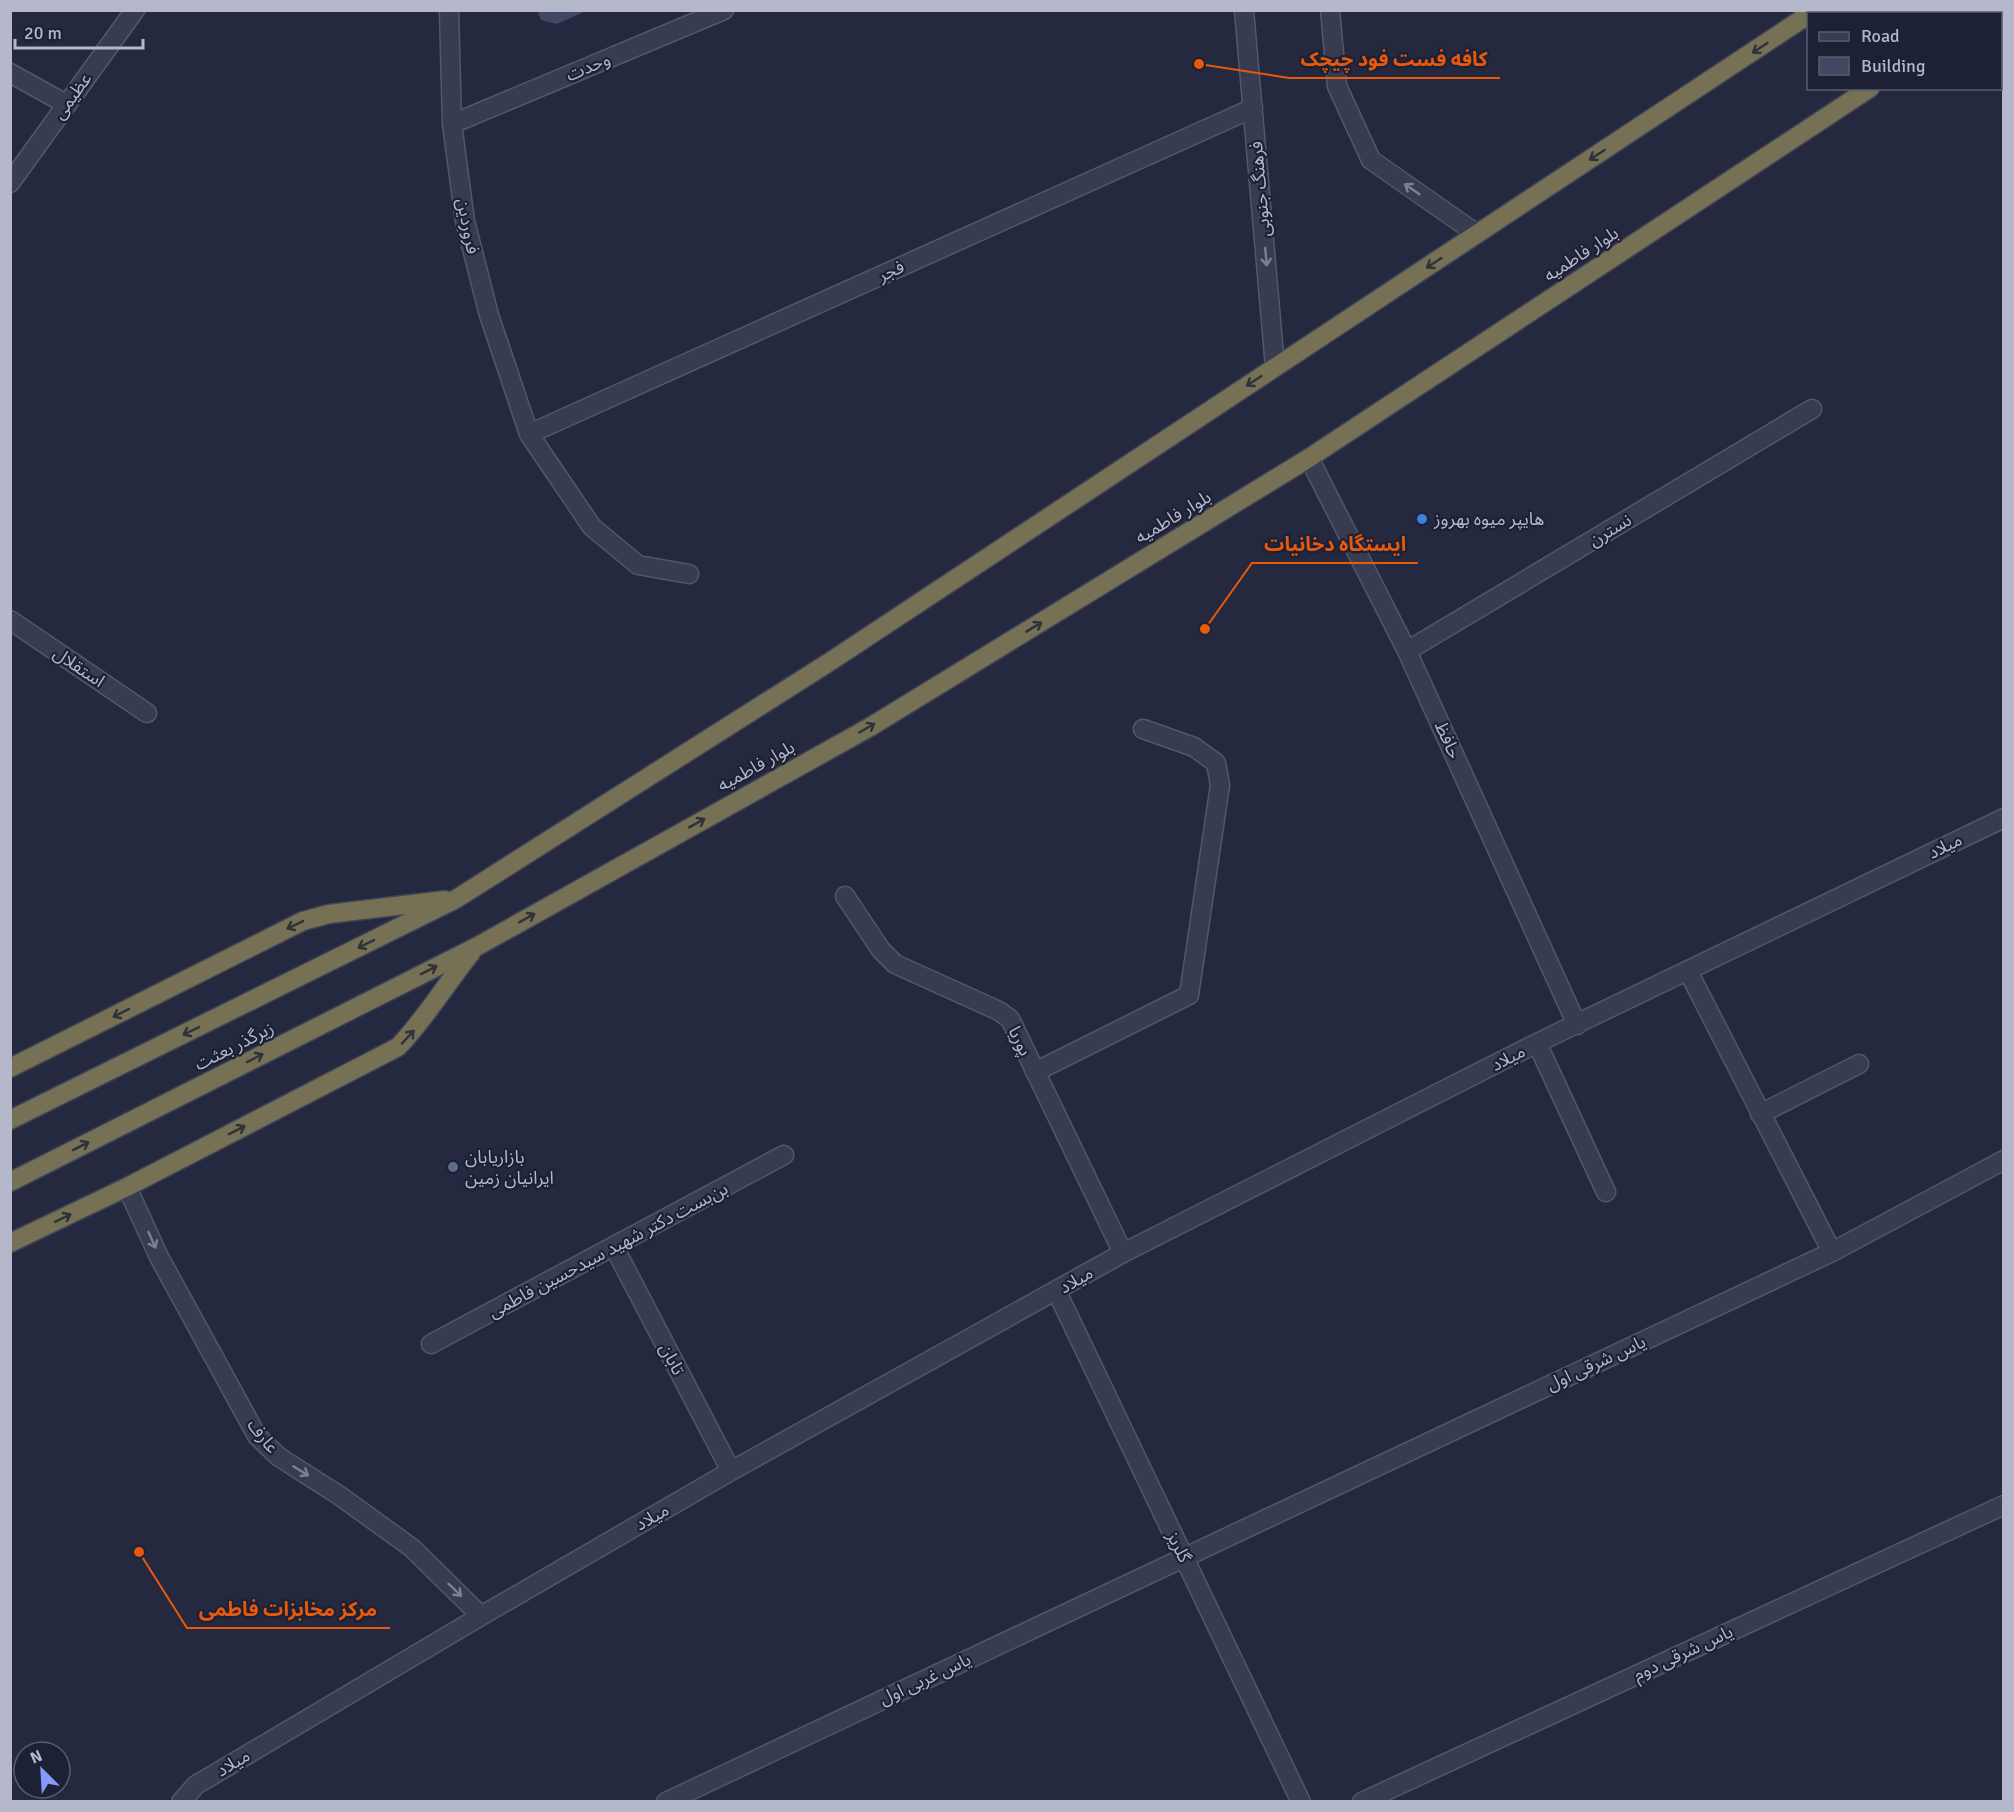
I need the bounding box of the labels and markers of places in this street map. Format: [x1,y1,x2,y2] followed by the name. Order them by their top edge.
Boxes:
[1289,40,1500,78] callout: کافه فست فود چیچک
[1433,508,1544,530] place label: هایپر میوه بهروز
[1415,512,1429,526] marker: هایپر میوه بهروز
[1252,525,1418,563] callout: ایستگاه دخانیات
[465,1146,554,1189] place label: بازاریابان ایرانیان زمین
[446,1160,460,1174] marker: بازاریابان ایرانیان زمین
[187,1590,390,1628] callout: مرکز مخابزات فاطمی

